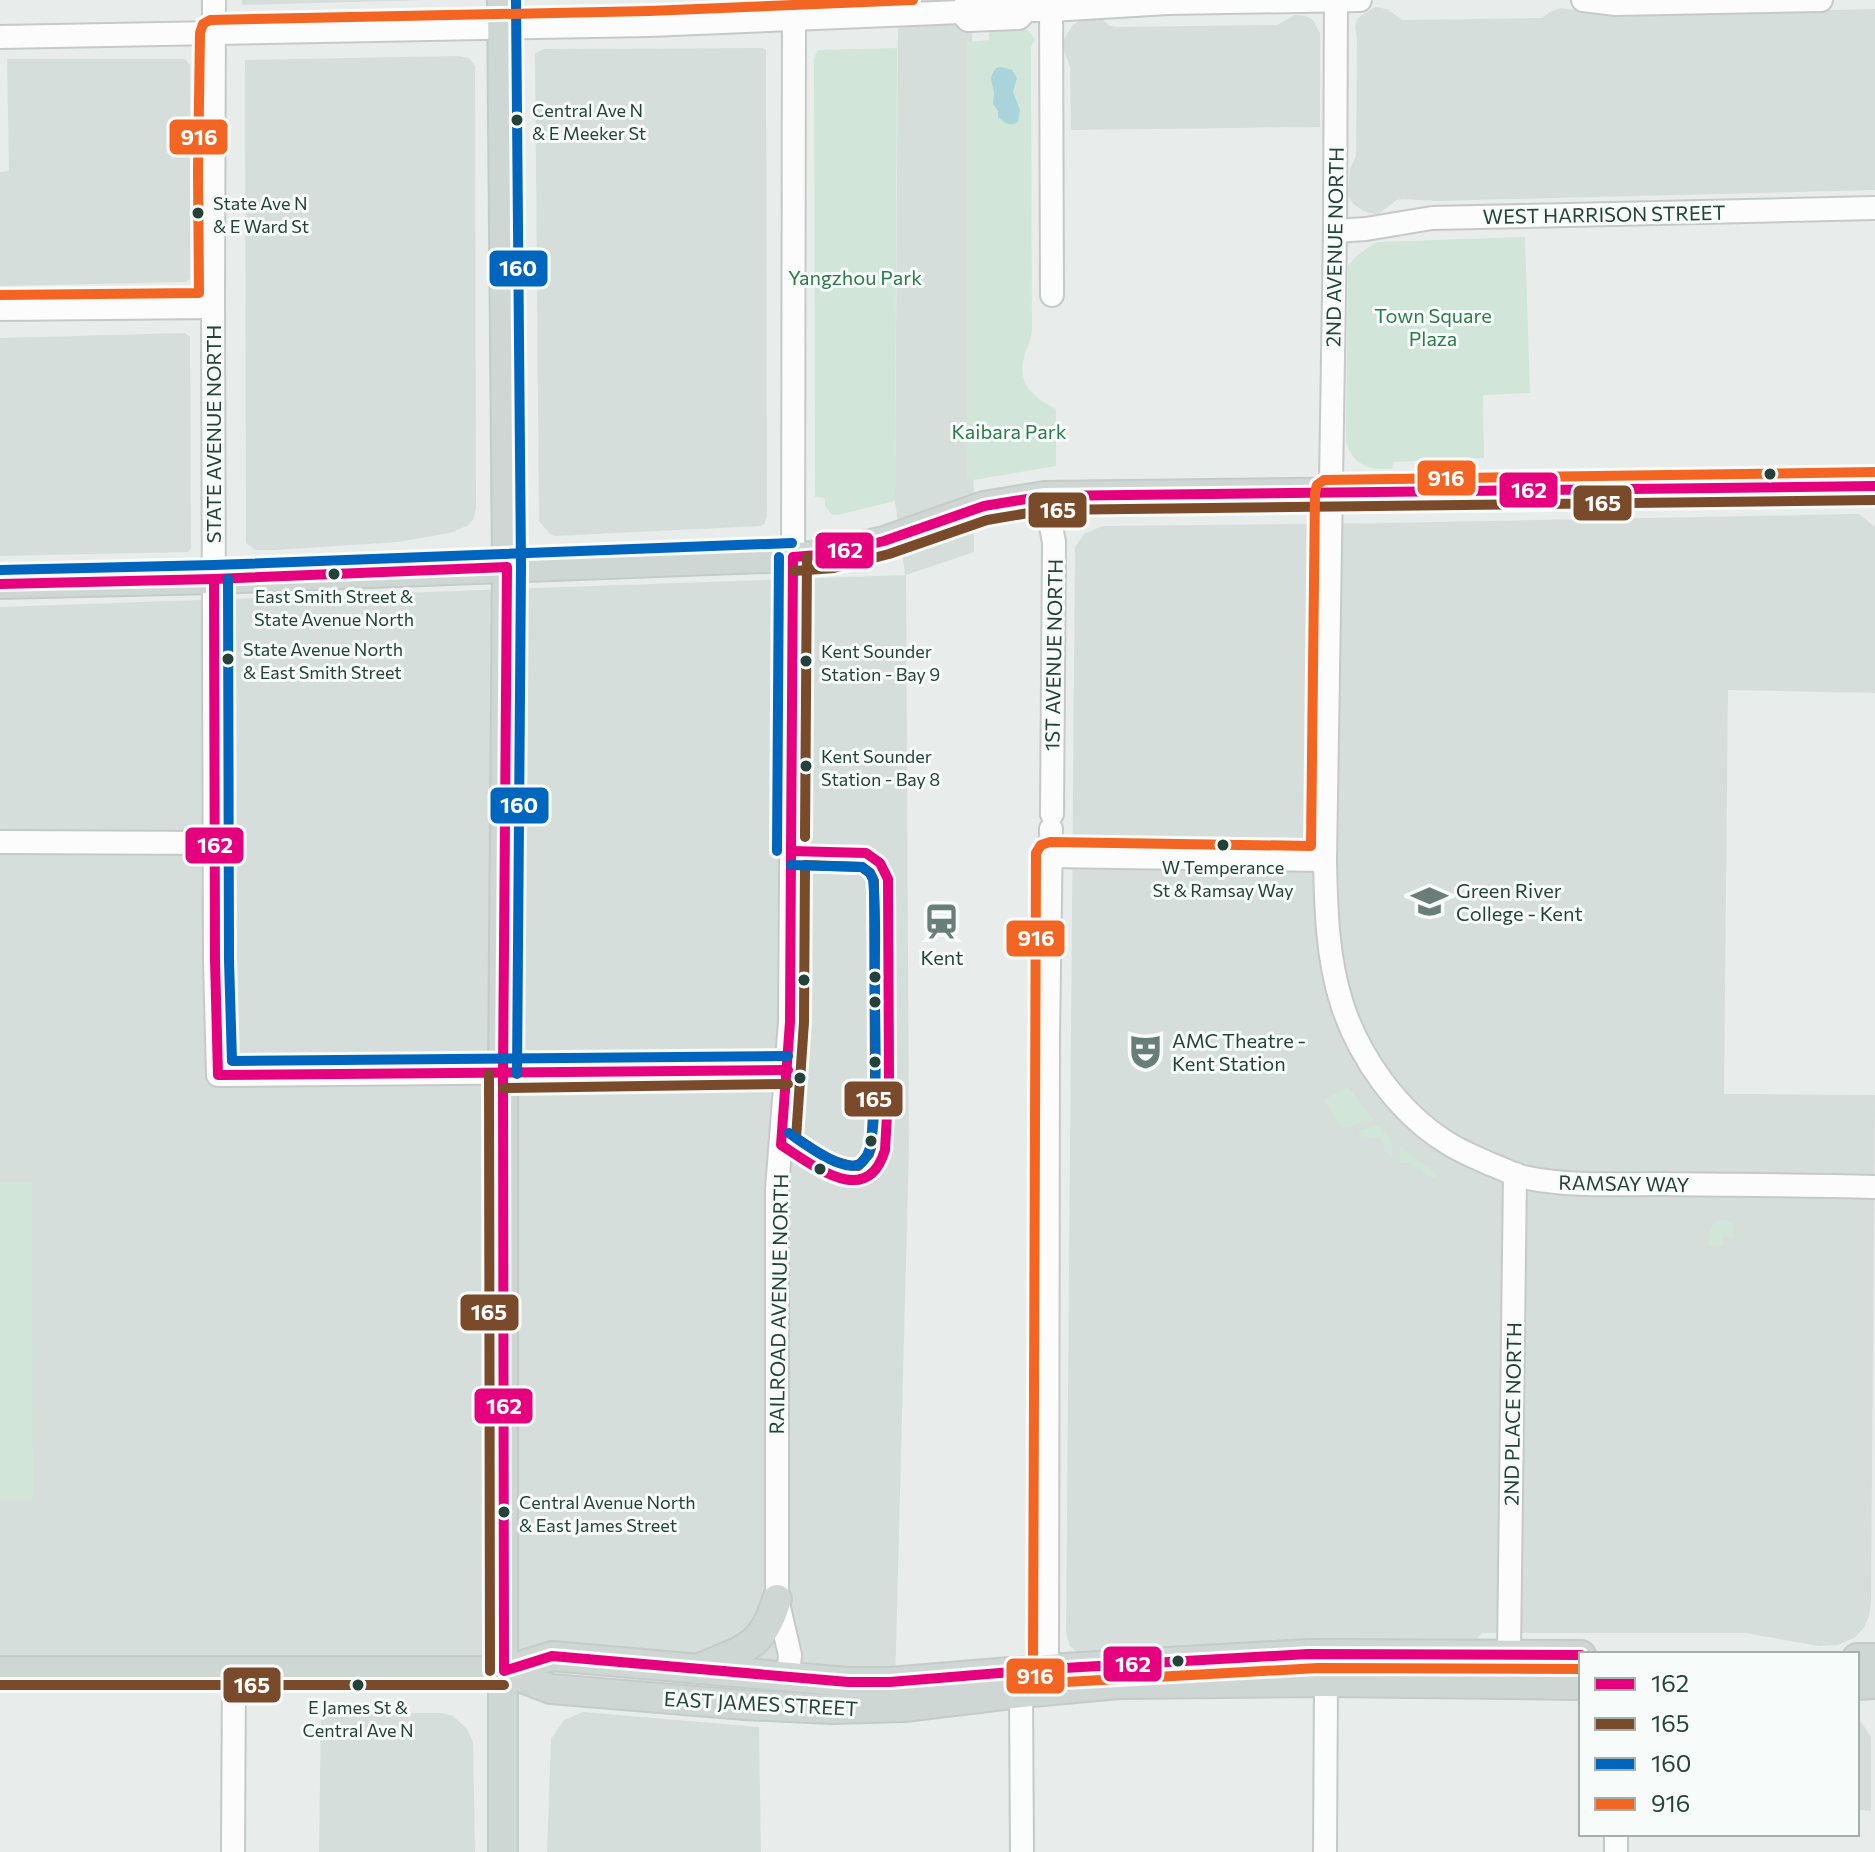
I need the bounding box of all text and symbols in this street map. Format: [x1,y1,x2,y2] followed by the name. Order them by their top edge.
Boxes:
[532,99,646,144] place label: Central Ave N & E Meeker St
[509,112,525,128] marker: Central Ave N & E Meeker St
[168,118,229,156] line badge: 916
[180,123,218,150] text: 916
[1320,147,1348,347] street label: 2ND AVENUE NORTH
[213,192,309,237] place label: State Ave N & E Ward St
[1482,200,1726,228] street label: WEST HARRISON STREET
[190,205,206,221] marker: State Ave N & E Ward St
[488,249,549,288] line badge: 160
[499,254,537,281] text: 160
[788,265,922,289] park label: Yangzhou Park
[1374,303,1492,350] park label: Town Square Plaza
[201,325,225,543] street label: STATE AVENUE NORTH
[951,419,1067,443] park label: Kaibara Park
[1416,459,1477,497] line badge: 916
[1427,464,1465,491] text: 916
[1762,466,1778,482] unlabelled marker
[1498,471,1559,509] line badge: 162
[1511,476,1547,503] text: 162
[1572,484,1633,522] line badge: 165
[1585,489,1621,516] text: 165
[1027,491,1088,529] line badge: 165
[1040,496,1076,523] text: 165
[814,531,875,570] line badge: 162
[827,536,863,563] text: 162
[1039,559,1067,751] street label: 1ST AVENUE NORTH
[326,566,342,582] marker: East Smith Street & State Avenue North
[254,585,414,630] place label: East Smith Street & State Avenue North
[243,638,403,683] place label: State Avenue North & East Smith Street
[821,640,940,685] place label: Kent Sounder Station - Bay 9
[220,651,236,667] marker: State Avenue North & East Smith Street
[798,653,814,669] marker: Kent Sounder Station - Bay 9
[821,745,940,790] place label: Kent Sounder Station - Bay 8
[798,758,814,774] marker: Kent Sounder Station - Bay 8
[489,786,550,825] line badge: 160
[500,791,538,818] text: 160
[184,826,245,865] line badge: 162
[197,831,233,858] text: 162
[1215,837,1231,853] marker: W Temperance St & Ramsay Way
[1152,856,1294,901] place label: W Temperance St & Ramsay Way
[1456,878,1583,925] place label: Green River College - Kent
[1411,883,1449,921] school or university icon: Green River College - Kent
[923,903,961,941] station icon: Kent
[1005,919,1066,958] line badge: 916
[1017,924,1055,951] text: 916
[921,945,963,969] place label: Kent
[867,969,883,985] unlabelled marker
[796,972,812,988] unlabelled marker
[867,994,883,1010] unlabelled marker
[1172,1028,1306,1075] place label: AMC Theatre - Kent Station
[1127,1032,1165,1070] theatre icon: AMC Theatre - Kent Station
[867,1054,883,1070] unlabelled marker
[792,1070,808,1086] unlabelled marker
[843,1080,904,1118] line badge: 165
[856,1085,892,1112] text: 165
[863,1133,879,1149] unlabelled marker
[812,1161,828,1177] unlabelled marker
[1558,1170,1690,1196] street label: RAMSAY WAY
[764,1173,792,1435] street label: RAILROAD AVENUE NORTH
[459,1293,520,1332] line badge: 165
[471,1298,507,1325] text: 165
[1498,1322,1526,1506] street label: 2ND PLACE NORTH
[473,1387,534,1425] line badge: 162
[486,1392,522,1419] text: 162
[519,1491,696,1536] place label: Central Avenue North & East James Street
[496,1504,512,1520] marker: Central Avenue North & East James Street
[1102,1645,1163,1683] line badge: 162
[1115,1650,1151,1677] text: 162
[1579,1652,1859,1836] legend
[1170,1653,1186,1669] unlabelled marker
[1005,1657,1066,1695] line badge: 916
[1016,1662,1054,1689] text: 916
[222,1666,282,1704] line badge: 165
[1651,1668,1689,1697] text: 162
[234,1671,270,1698] text: 165
[350,1677,366,1693] marker: E James St & Central Ave N
[663,1686,859,1720] street label: EAST JAMES STREET
[302,1696,414,1741] place label: E James St & Central Ave N
[1651,1708,1690,1737] text: 165
[1651,1748,1692,1777] text: 160
[1651,1788,1690,1817] text: 916

